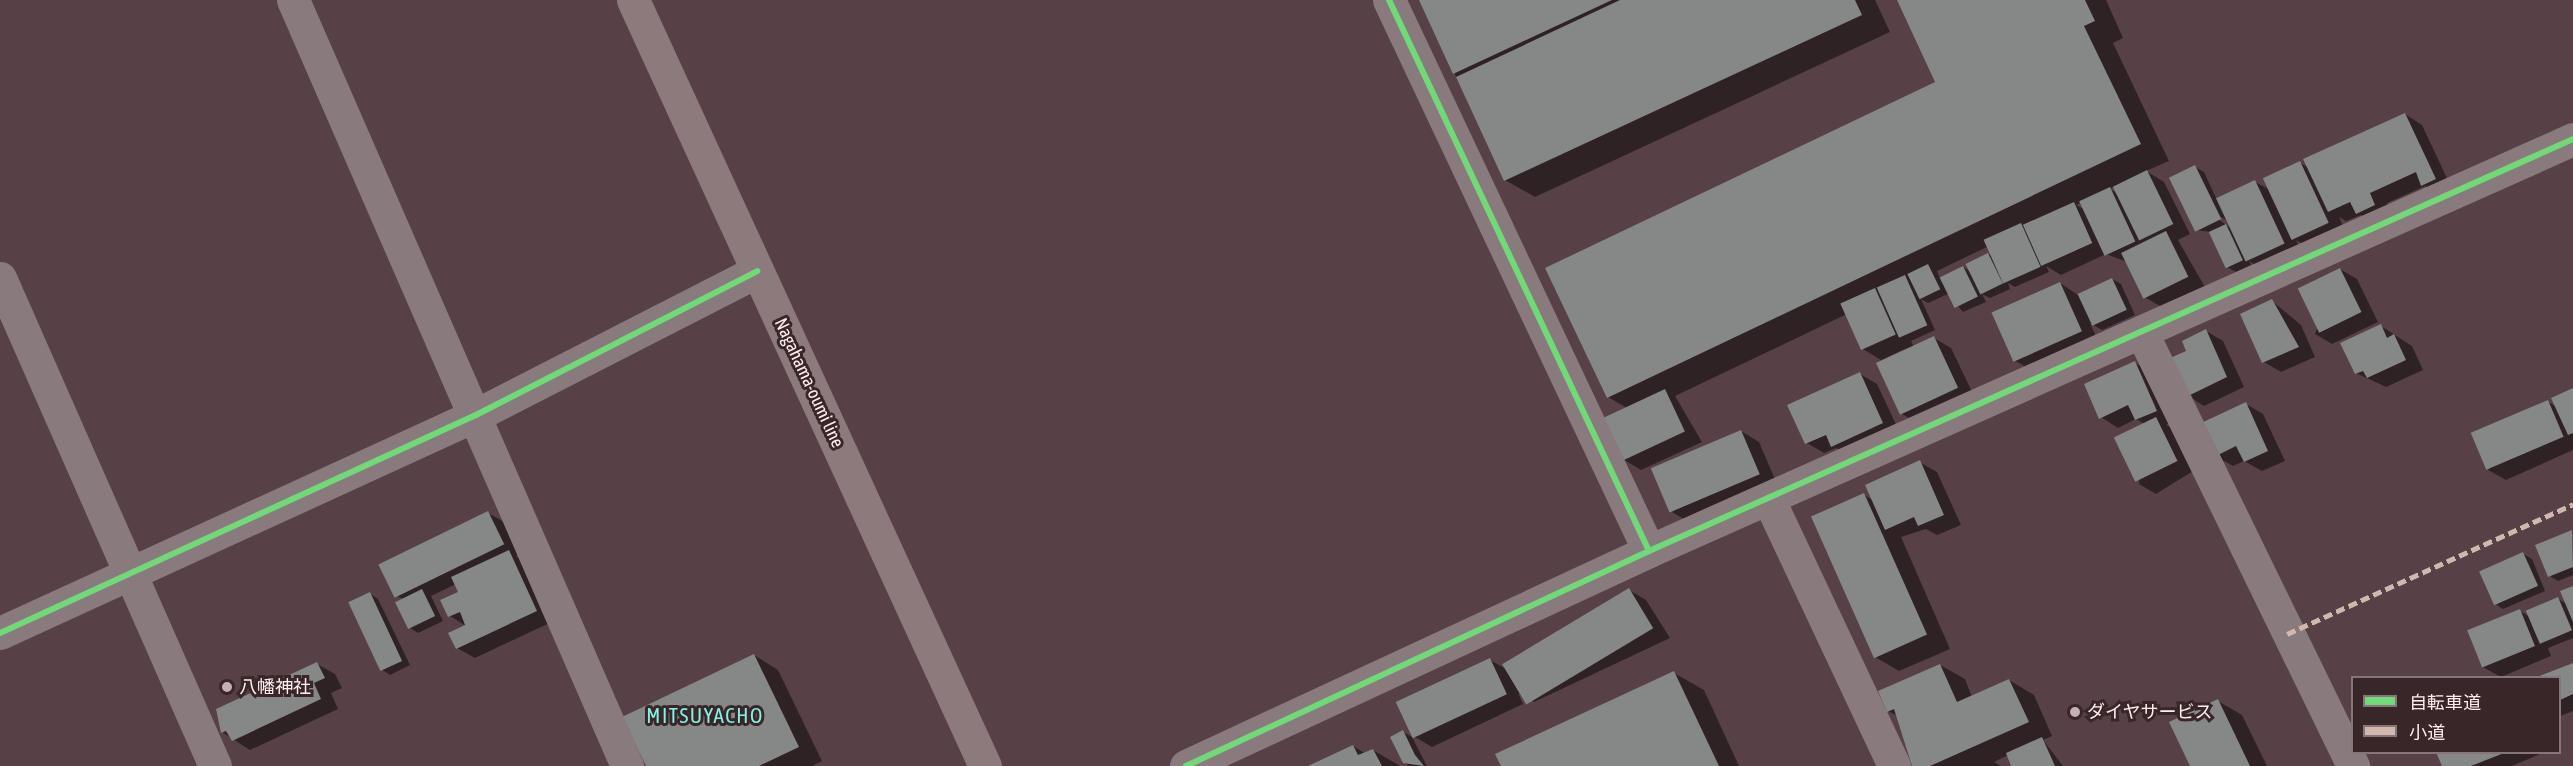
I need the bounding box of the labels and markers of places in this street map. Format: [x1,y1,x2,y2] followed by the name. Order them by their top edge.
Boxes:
[239,676,311,698] place label: 八幡神社
[220,680,234,694] marker: 八幡神社
[2087,701,2213,723] place label: ダイヤサービス
[2068,705,2082,719] marker: ダイヤサービス

